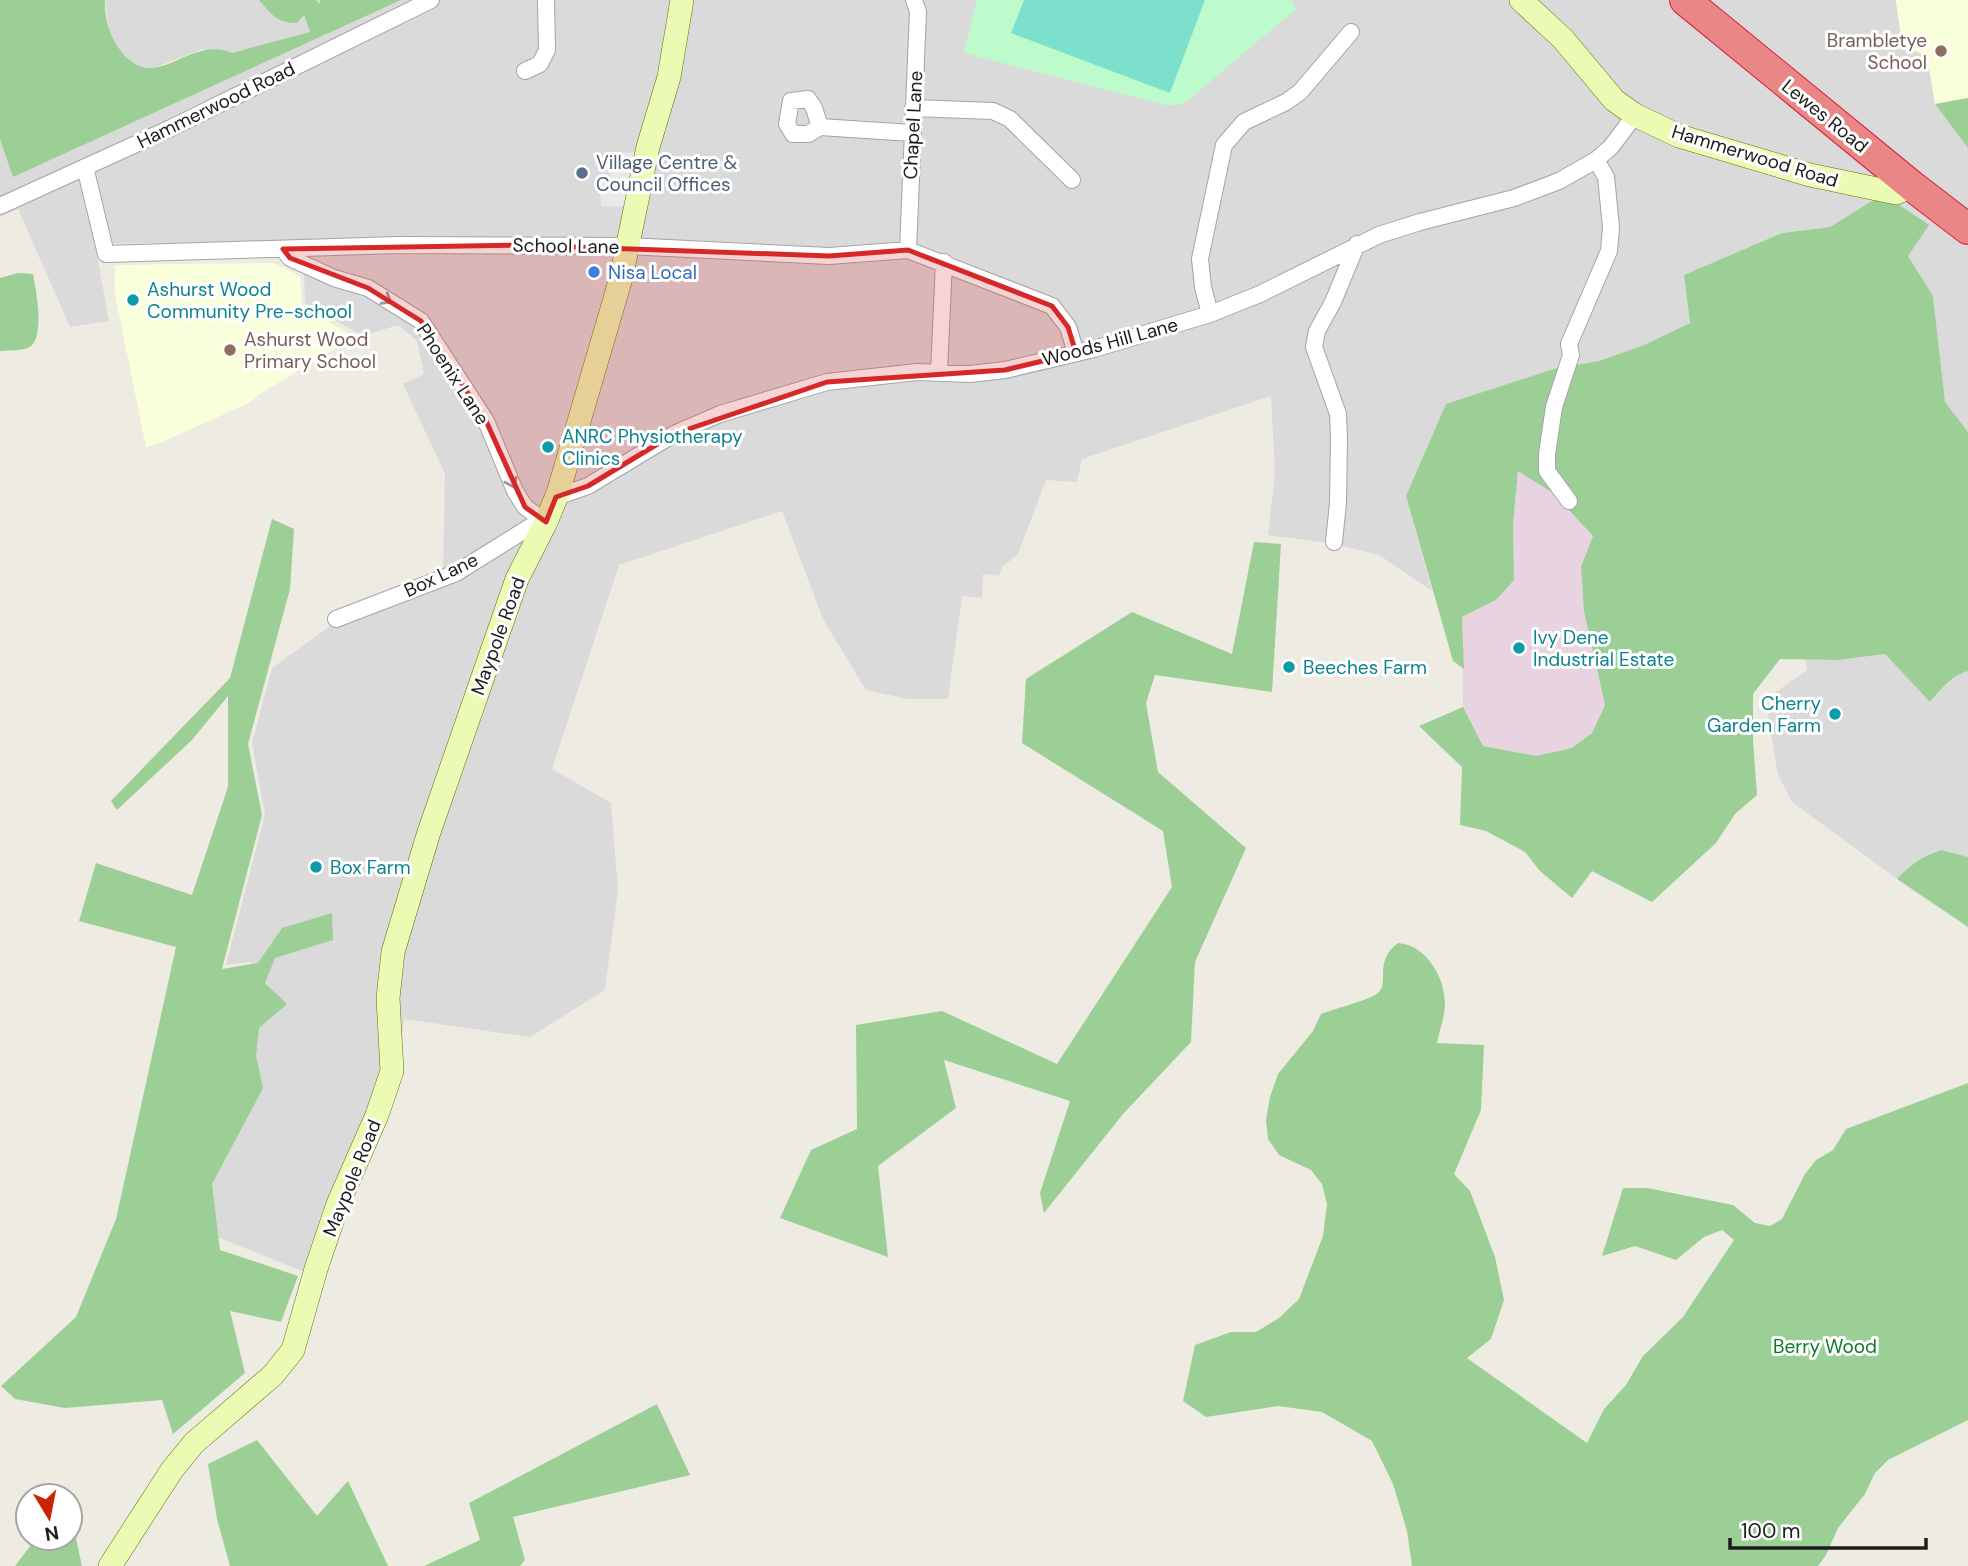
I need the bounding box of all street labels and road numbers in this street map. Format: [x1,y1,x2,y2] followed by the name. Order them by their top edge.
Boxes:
[133,56,299,154] street label: Hammerwood Road
[898,70,928,180] street label: Chapel Lane
[1777,74,1873,158] street label: Lewes Road
[1669,119,1841,193] street label: Hammerwood Road
[512,233,620,259] street label: School Lane
[1039,312,1181,372] street label: Woods Hill Lane
[411,319,495,429] street label: Phoenix Lane
[400,547,482,603] street label: Box Lane
[465,573,531,699] street label: Maypole Road
[317,1116,387,1240] street label: Maypole Road

